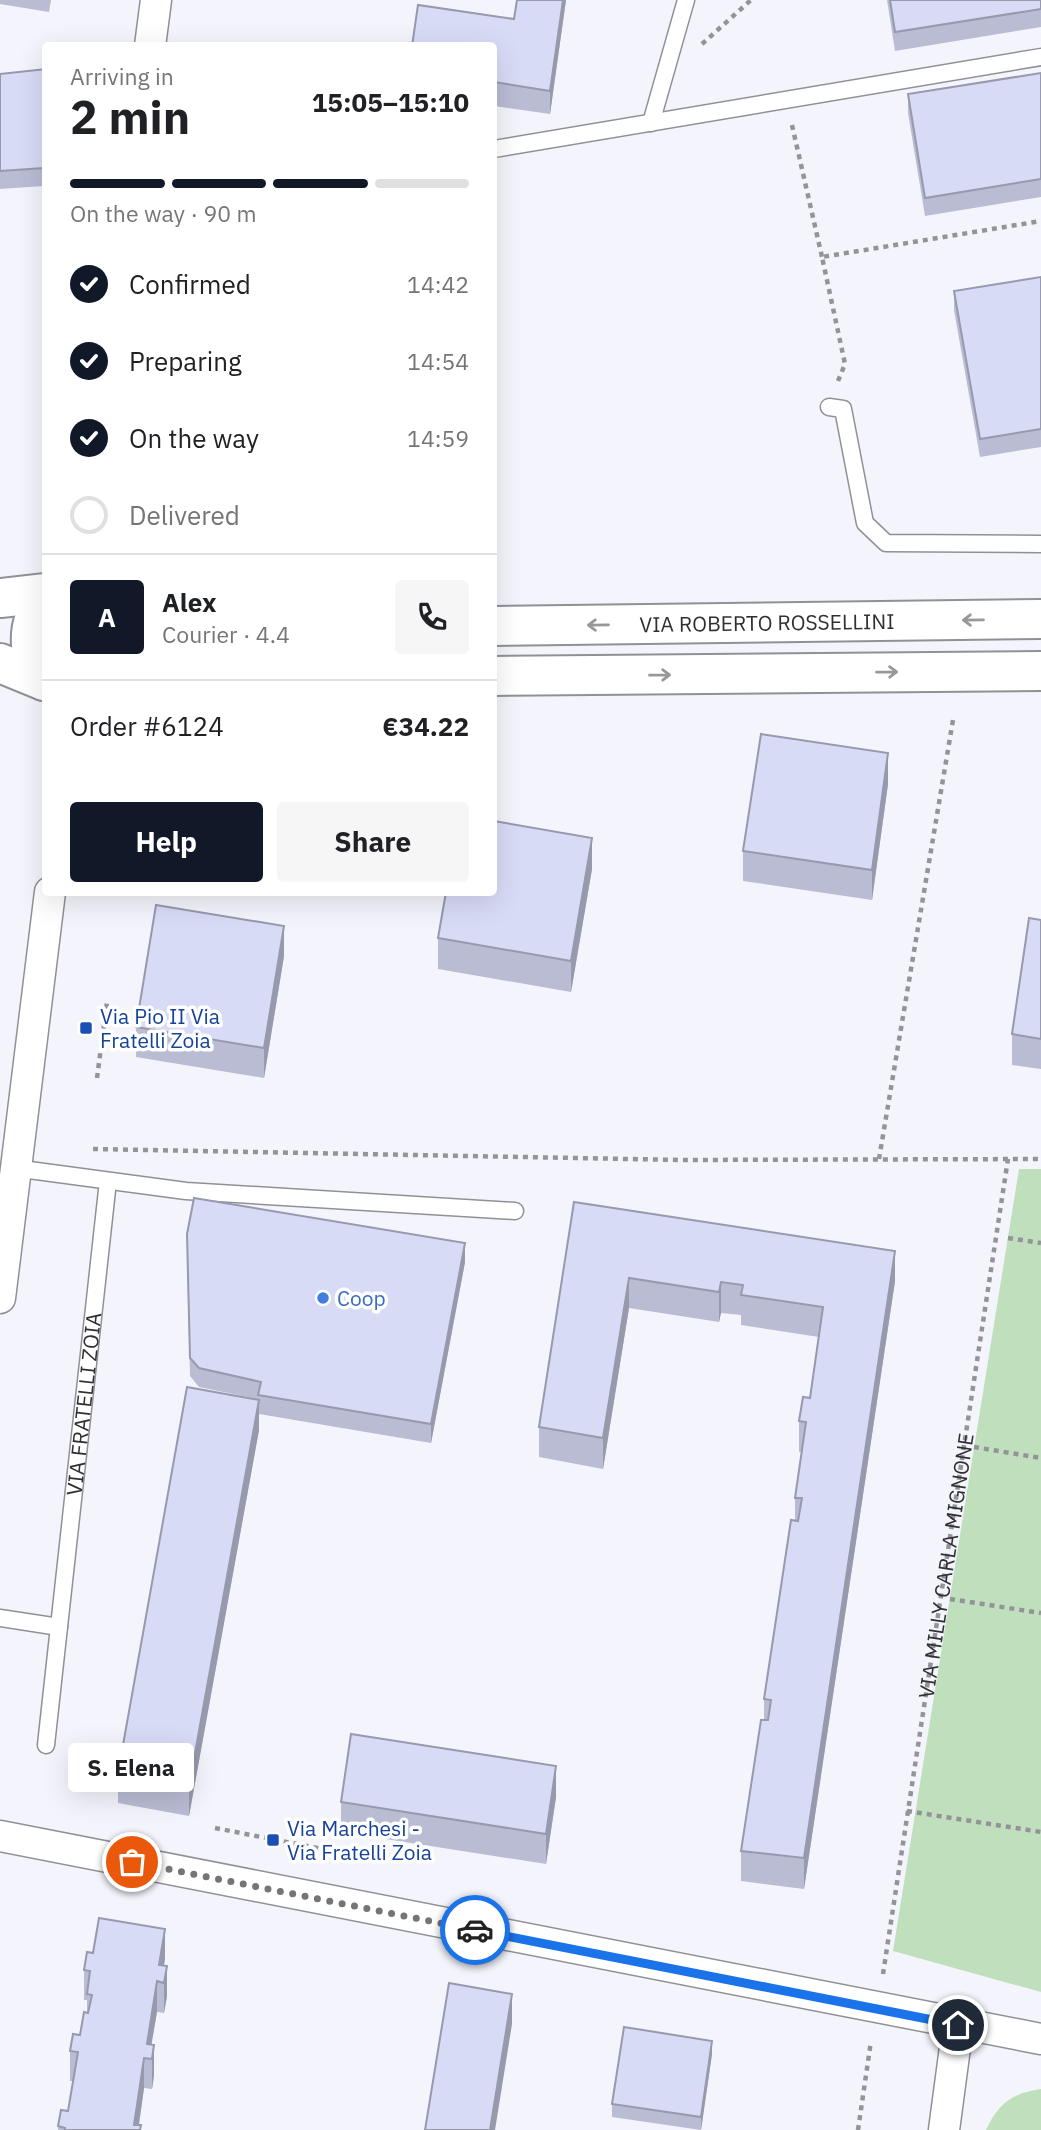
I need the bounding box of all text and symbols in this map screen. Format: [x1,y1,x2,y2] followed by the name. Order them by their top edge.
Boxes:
[70,61,174,91] text: Arriving in
[312,85,469,119] text: 15:05–15:10
[70,87,190,147] text: 2 min
[70,198,257,228] text: On the way · 90 m
[70,265,108,303] icon: check
[129,267,251,301] text: Confirmed
[407,269,469,299] text: 14:42
[70,342,108,380] icon: check
[129,344,242,378] text: Preparing
[407,346,469,376] text: 14:54
[70,419,108,457] icon: check
[129,421,259,455] text: On the way
[407,423,469,453] text: 14:59
[129,498,240,532] text: Delivered
[395,580,469,654] button: phone
[162,585,216,619] text: Alex
[98,600,116,634] text: A
[639,607,895,638] street label: VIA ROBERTO ROSSELLINI
[962,613,985,627] one-way arrow
[587,618,610,632] one-way arrow
[162,619,290,649] text: Courier · 4.4
[875,665,898,679] one-way arrow
[648,668,671,681] one-way arrow
[70,709,224,743] text: Order #6124
[382,709,469,743] text: €34.22
[70,802,263,882] button: Help
[277,802,469,882] button: Share
[100,1002,220,1054] place label: Via Pio II Via Fratelli Zoia
[78,1020,94,1036] marker: Via Pio II Via Fratelli Zoia
[337,1284,386,1312] place label: Coop
[315,1290,331,1306] marker: Coop
[59,1311,107,1497] street label: VIA FRATELLI ZOIA
[911,1431,980,1700] street label: VIA MILLY CARLA MIGNONE
[69,1743,195,1792] callout: S. Elena
[87,1752,175,1782] text: S. Elena
[287,1814,432,1866] place label: Via Marchesi - Via Fratelli Zoia
[102,1832,162,1892] pin
[265,1832,281,1848] marker: Via Marchesi - Via Fratelli Zoia
[113,1843,151,1881] icon: bag
[440,1895,510,1965] courier
[456,1911,494,1949] icon: car
[928,1995,988,2055] pin
[939,2006,977,2044] icon: home

